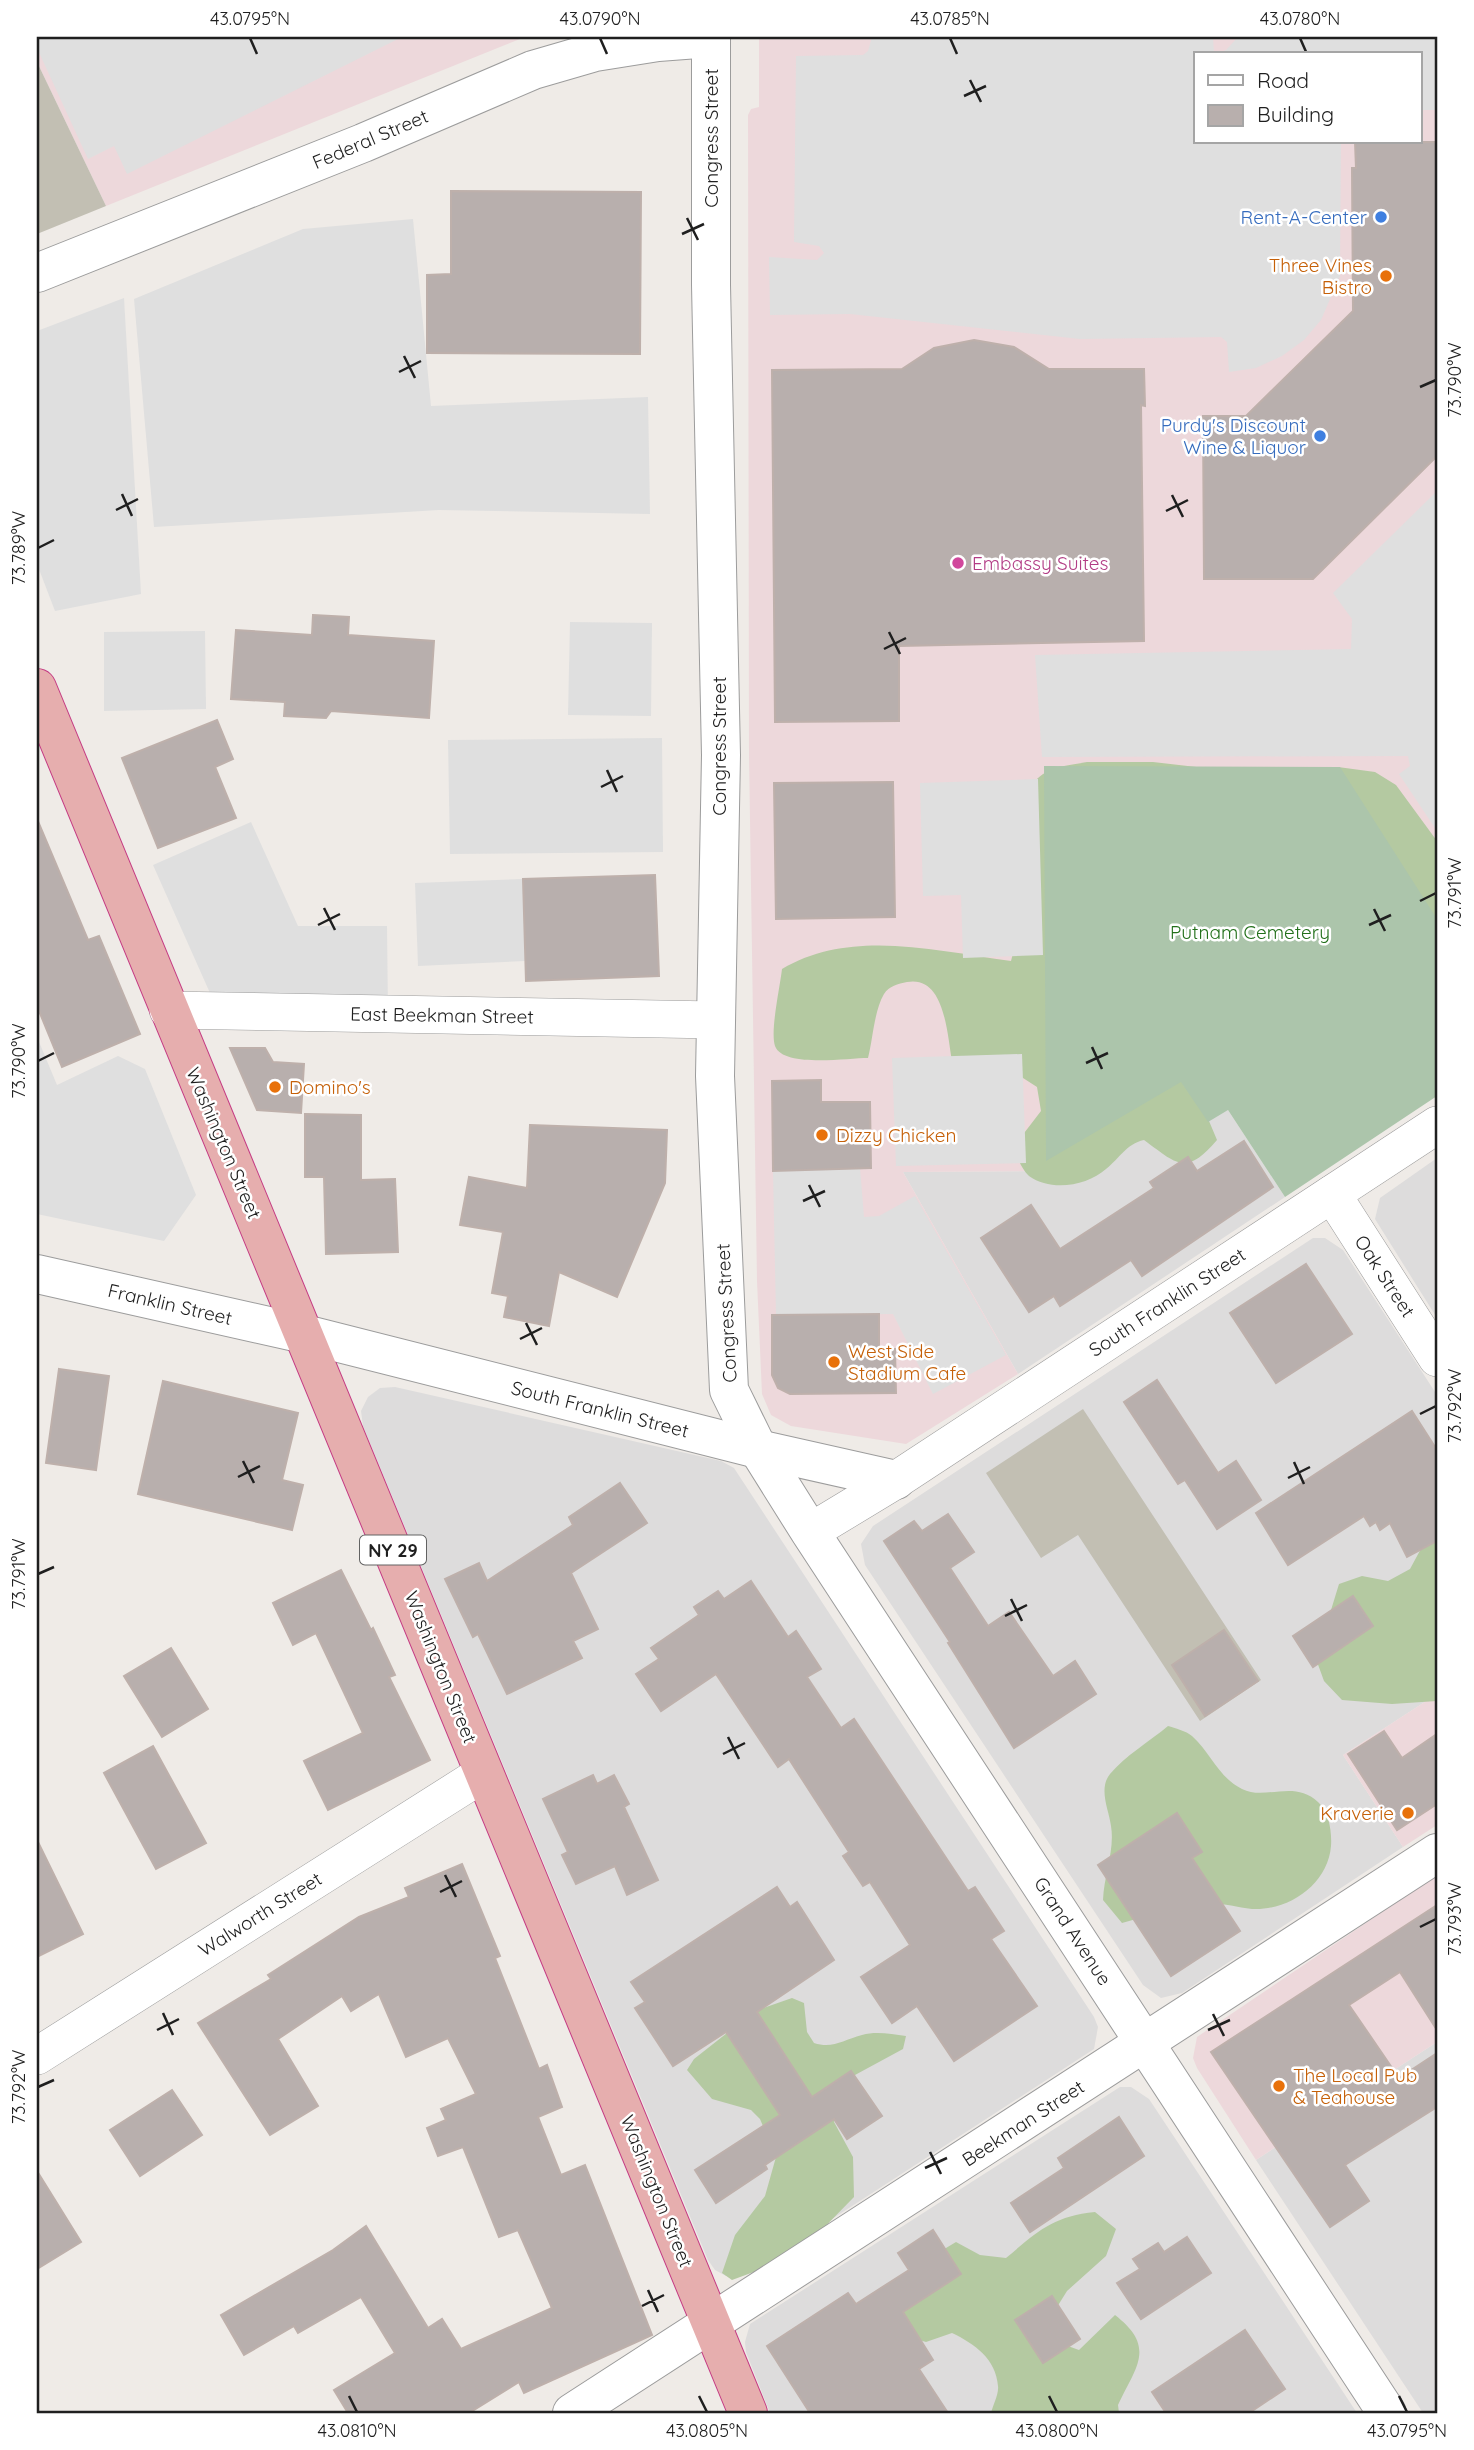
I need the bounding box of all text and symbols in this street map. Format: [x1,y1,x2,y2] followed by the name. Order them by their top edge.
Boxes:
[210,7,290,30] text: 43.0795°N
[560,7,640,30] text: 43.0790°N
[910,7,990,30] text: 43.0785°N
[1260,7,1340,30] text: 43.0780°N
[1194,52,1422,144] legend
[1257,67,1309,93] text: Road
[699,68,723,208] street label: Congress Street
[1257,101,1334,127] text: Building
[308,104,432,174] street label: Federal Street
[1241,205,1368,229] place label: Rent-A-Center
[1373,209,1389,225] marker: Rent-A-Center
[1269,253,1372,299] place label: Three Vines Bistro
[1378,268,1394,284] marker: Three Vines Bistro
[1443,342,1466,418] text: 73.790°W
[1161,413,1307,459] place label: Purdy's Discount Wine & Liquor
[1312,428,1328,444] marker: Purdy's Discount Wine & Liquor
[7,511,30,585] text: 73.789°W
[972,551,1109,575] place label: Embassy Suites
[950,555,966,571] marker: Embassy Suites
[707,676,731,816] street label: Congress Street
[1443,857,1466,929] text: 73.791°W
[1170,920,1330,944] park label: Putnam Cemetery
[350,1001,534,1029] street label: East Beekman Street
[7,1023,30,1099] text: 73.790°W
[181,1064,267,1222] street label: Washington Street
[289,1075,371,1099] place label: Domino's
[267,1079,283,1095] marker: Domino's
[836,1123,956,1147] place label: Dizzy Chicken
[814,1127,830,1143] marker: Dizzy Chicken
[1350,1230,1420,1322] street label: Oak Street
[1084,1242,1250,1362] street label: South Franklin Street
[710,1243,742,1383] street label: Congress Street
[106,1278,234,1330] street label: Franklin Street
[848,1339,966,1385] place label: West Side Stadium Cafe
[826,1354,842,1370] marker: West Side Stadium Cafe
[1443,1369,1466,1443] text: 73.792°W
[509,1375,691,1443] street label: South Franklin Street
[360,1535,426,1564] road number: NY 29
[7,1538,30,1610] text: 73.791°W
[399,1587,483,1747] street label: Washington Street
[1320,1801,1394,1825] place label: Kraverie
[1400,1805,1416,1821] marker: Kraverie
[194,1866,326,1962] street label: Walworth Street
[1029,1872,1117,1990] street label: Grand Avenue
[1443,1882,1466,1956] text: 73.793°W
[7,2050,30,2124] text: 73.792°W
[1293,2063,1417,2109] place label: The Local Pub & Teahouse
[957,2075,1089,2171] street label: Beekman Street
[1271,2078,1287,2094] marker: The Local Pub & Teahouse
[615,2111,699,2271] street label: Washington Street
[317,2419,397,2442] text: 43.0810°N
[666,2419,748,2442] text: 43.0805°N
[1015,2419,1099,2442] text: 43.0800°N
[1367,2419,1447,2442] text: 43.0795°N

